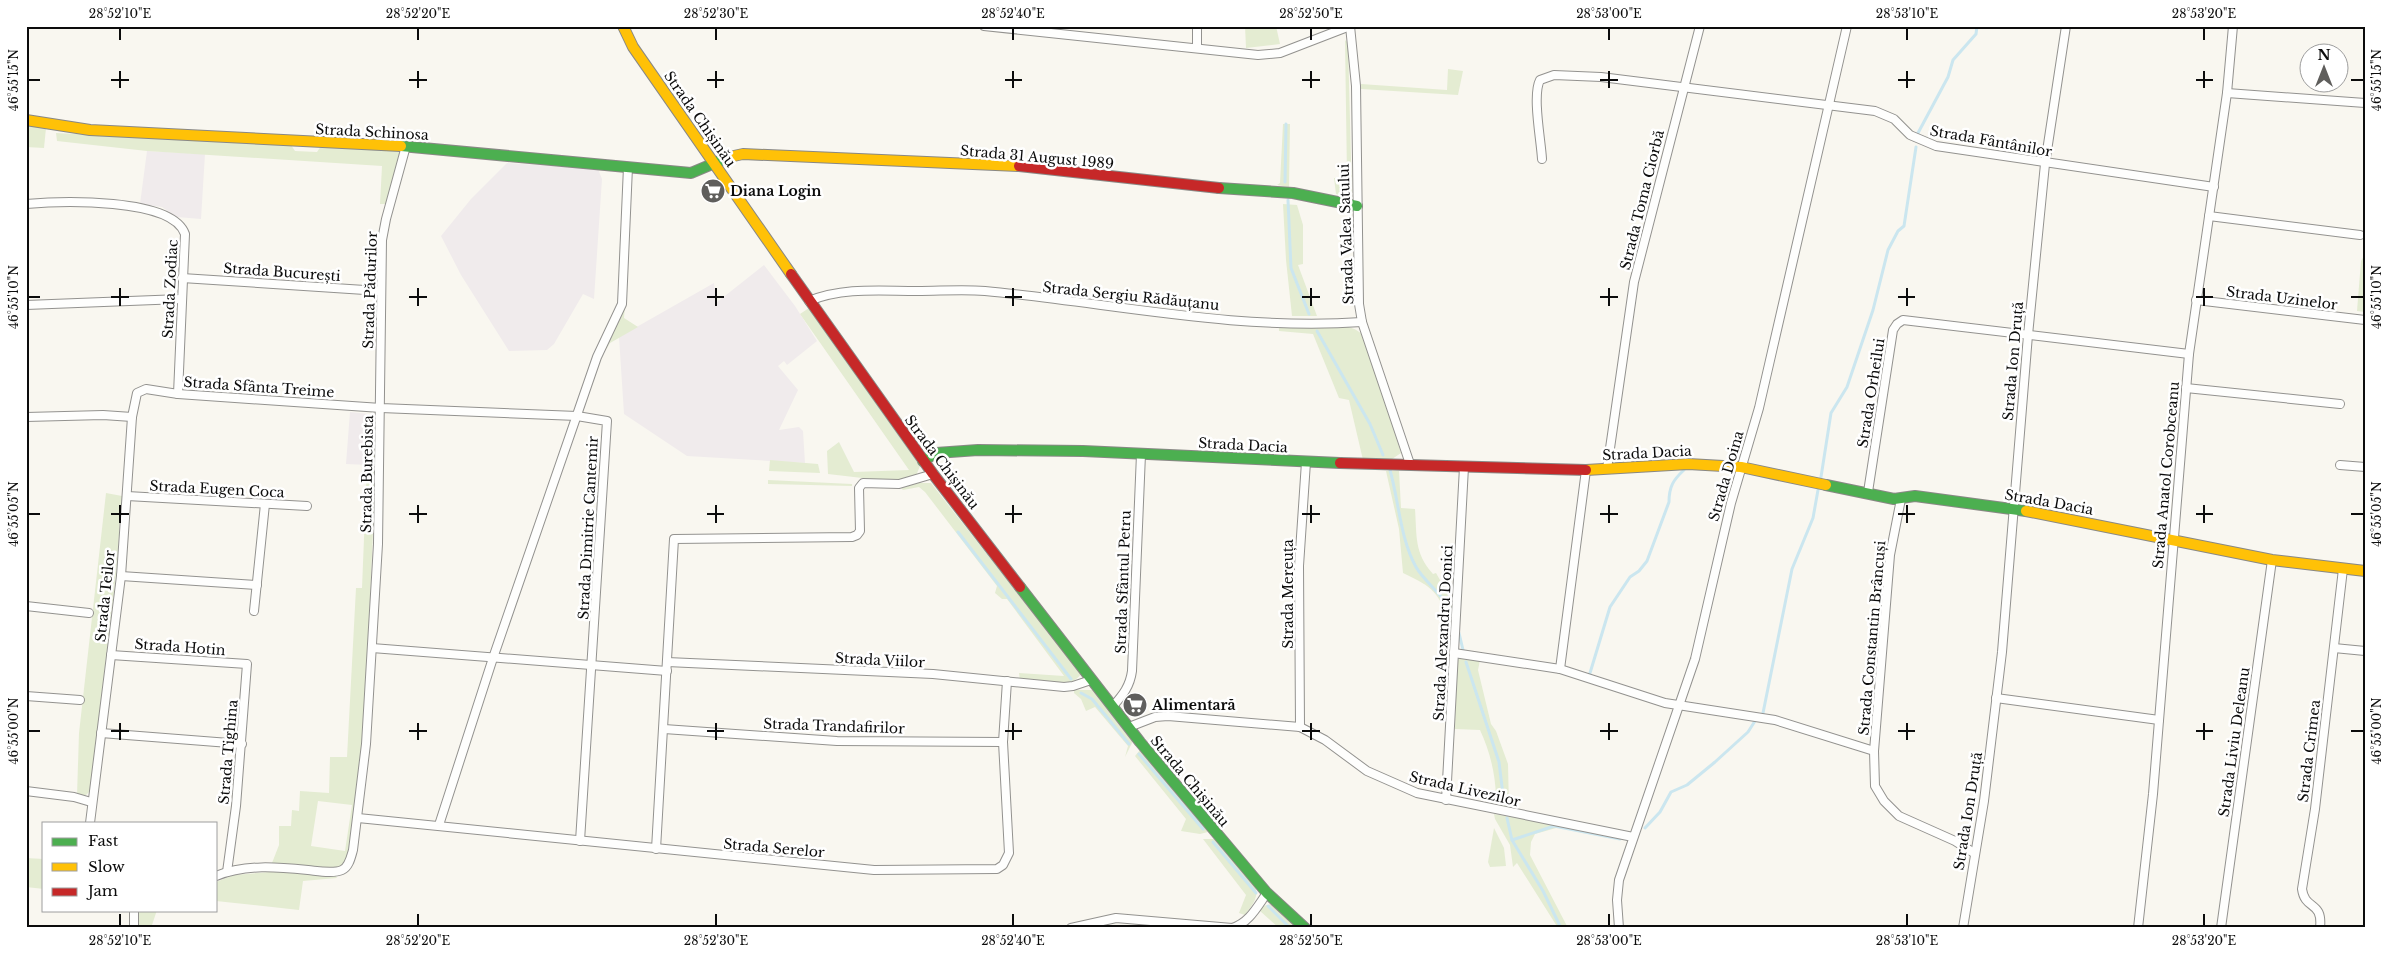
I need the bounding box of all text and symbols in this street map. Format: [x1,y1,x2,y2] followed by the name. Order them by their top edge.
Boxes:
[89,6,151,21] text: 28°52'10"E
[386,6,450,21] text: 28°52'20"E
[684,6,748,21] text: 28°52'30"E
[981,6,1045,21] text: 28°52'40"E
[1279,6,1343,21] text: 28°52'50"E
[1576,6,1642,21] text: 28°53'00"E
[1876,6,1938,21] text: 28°53'10"E
[2172,6,2236,21] text: 28°53'20"E
[2298,42,2348,92] north arrow
[2317,46,2331,64] text: N
[6,49,21,111] text: 46°55'15"N
[2369,49,2384,111] text: 46°55'15"N
[660,67,740,171] street label: Strada Chișinău
[315,120,429,144] street label: Strada Schinosa
[1928,121,2054,161] street label: Strada Fântânilor
[1616,128,1668,272] street label: Strada Toma Ciorbă
[959,141,1115,173] street label: Strada 31 August 1989
[1335,163,1357,305] street label: Strada Valea Satului
[700,178,726,204] supermarket icon: Diana Login
[730,182,821,200] place label: Diana Login
[359,231,381,349] street label: Strada Pădurilor
[158,239,182,339] street label: Strada Zodiac
[223,259,342,285] street label: Strada București
[6,265,21,329] text: 46°55'10"N
[2369,265,2384,329] text: 46°55'10"N
[1042,278,1221,314] street label: Strada Sergiu Rădăuțanu
[2225,282,2339,314] street label: Strada Uzinelor
[1999,300,2027,421] street label: Strada Ion Druță
[1853,337,1889,449] street label: Strada Orheilui
[183,373,335,401] street label: Strada Sfânta Treime
[2149,380,2183,569] street label: Strada Anatol Corobceanu
[901,411,984,513] street label: Strada Chișinău
[357,415,377,533] street label: Strada Burebista
[1704,428,1748,523] street label: Strada Doina
[1198,434,1289,456] street label: Strada Dacia
[574,435,602,620] street label: Strada Dimitrie Cantemir
[1602,442,1693,464] street label: Strada Dacia
[149,476,285,502] street label: Strada Eugen Coca
[6,481,21,547] text: 46°55'05"N
[2369,481,2384,547] text: 46°55'05"N
[2003,485,2095,519] street label: Strada Dacia
[1111,509,1135,654] street label: Strada Sfântul Petru
[1279,539,1297,649] street label: Strada Mereuța
[1855,540,1890,736] street label: Strada Constantin Brâncuși
[1429,544,1457,721] street label: Strada Alexandru Donici
[91,549,119,643] street label: Strada Teilor
[134,635,226,659] street label: Strada Hotin
[835,649,926,671] street label: Strada Viilor
[2215,665,2254,818] street label: Strada Liviu Deleanu
[1122,692,1148,718] supermarket icon: Alimentară
[1151,696,1236,714] place label: Alimentară
[6,697,21,765] text: 46°55'00"N
[2369,697,2384,765] text: 46°55'00"N
[2294,698,2324,803] street label: Strada Crimea
[214,699,242,805] street label: Strada Tighina
[763,715,905,737] street label: Strada Trandafirilor
[1147,732,1234,831] street label: Strada Chișinău
[1950,750,1986,871] street label: Strada Ion Druță
[1408,767,1523,811] street label: Strada Livezilor
[42,822,218,912] legend
[88,831,119,850] text: Fast
[723,835,826,861] street label: Strada Serelor
[88,857,125,876] text: Slow
[86,881,118,900] text: Jam
[89,933,151,948] text: 28°52'10"E
[386,933,450,948] text: 28°52'20"E
[684,933,748,948] text: 28°52'30"E
[981,933,1045,948] text: 28°52'40"E
[1279,933,1343,948] text: 28°52'50"E
[1576,933,1642,948] text: 28°53'00"E
[1876,933,1938,948] text: 28°53'10"E
[2172,933,2236,948] text: 28°53'20"E

